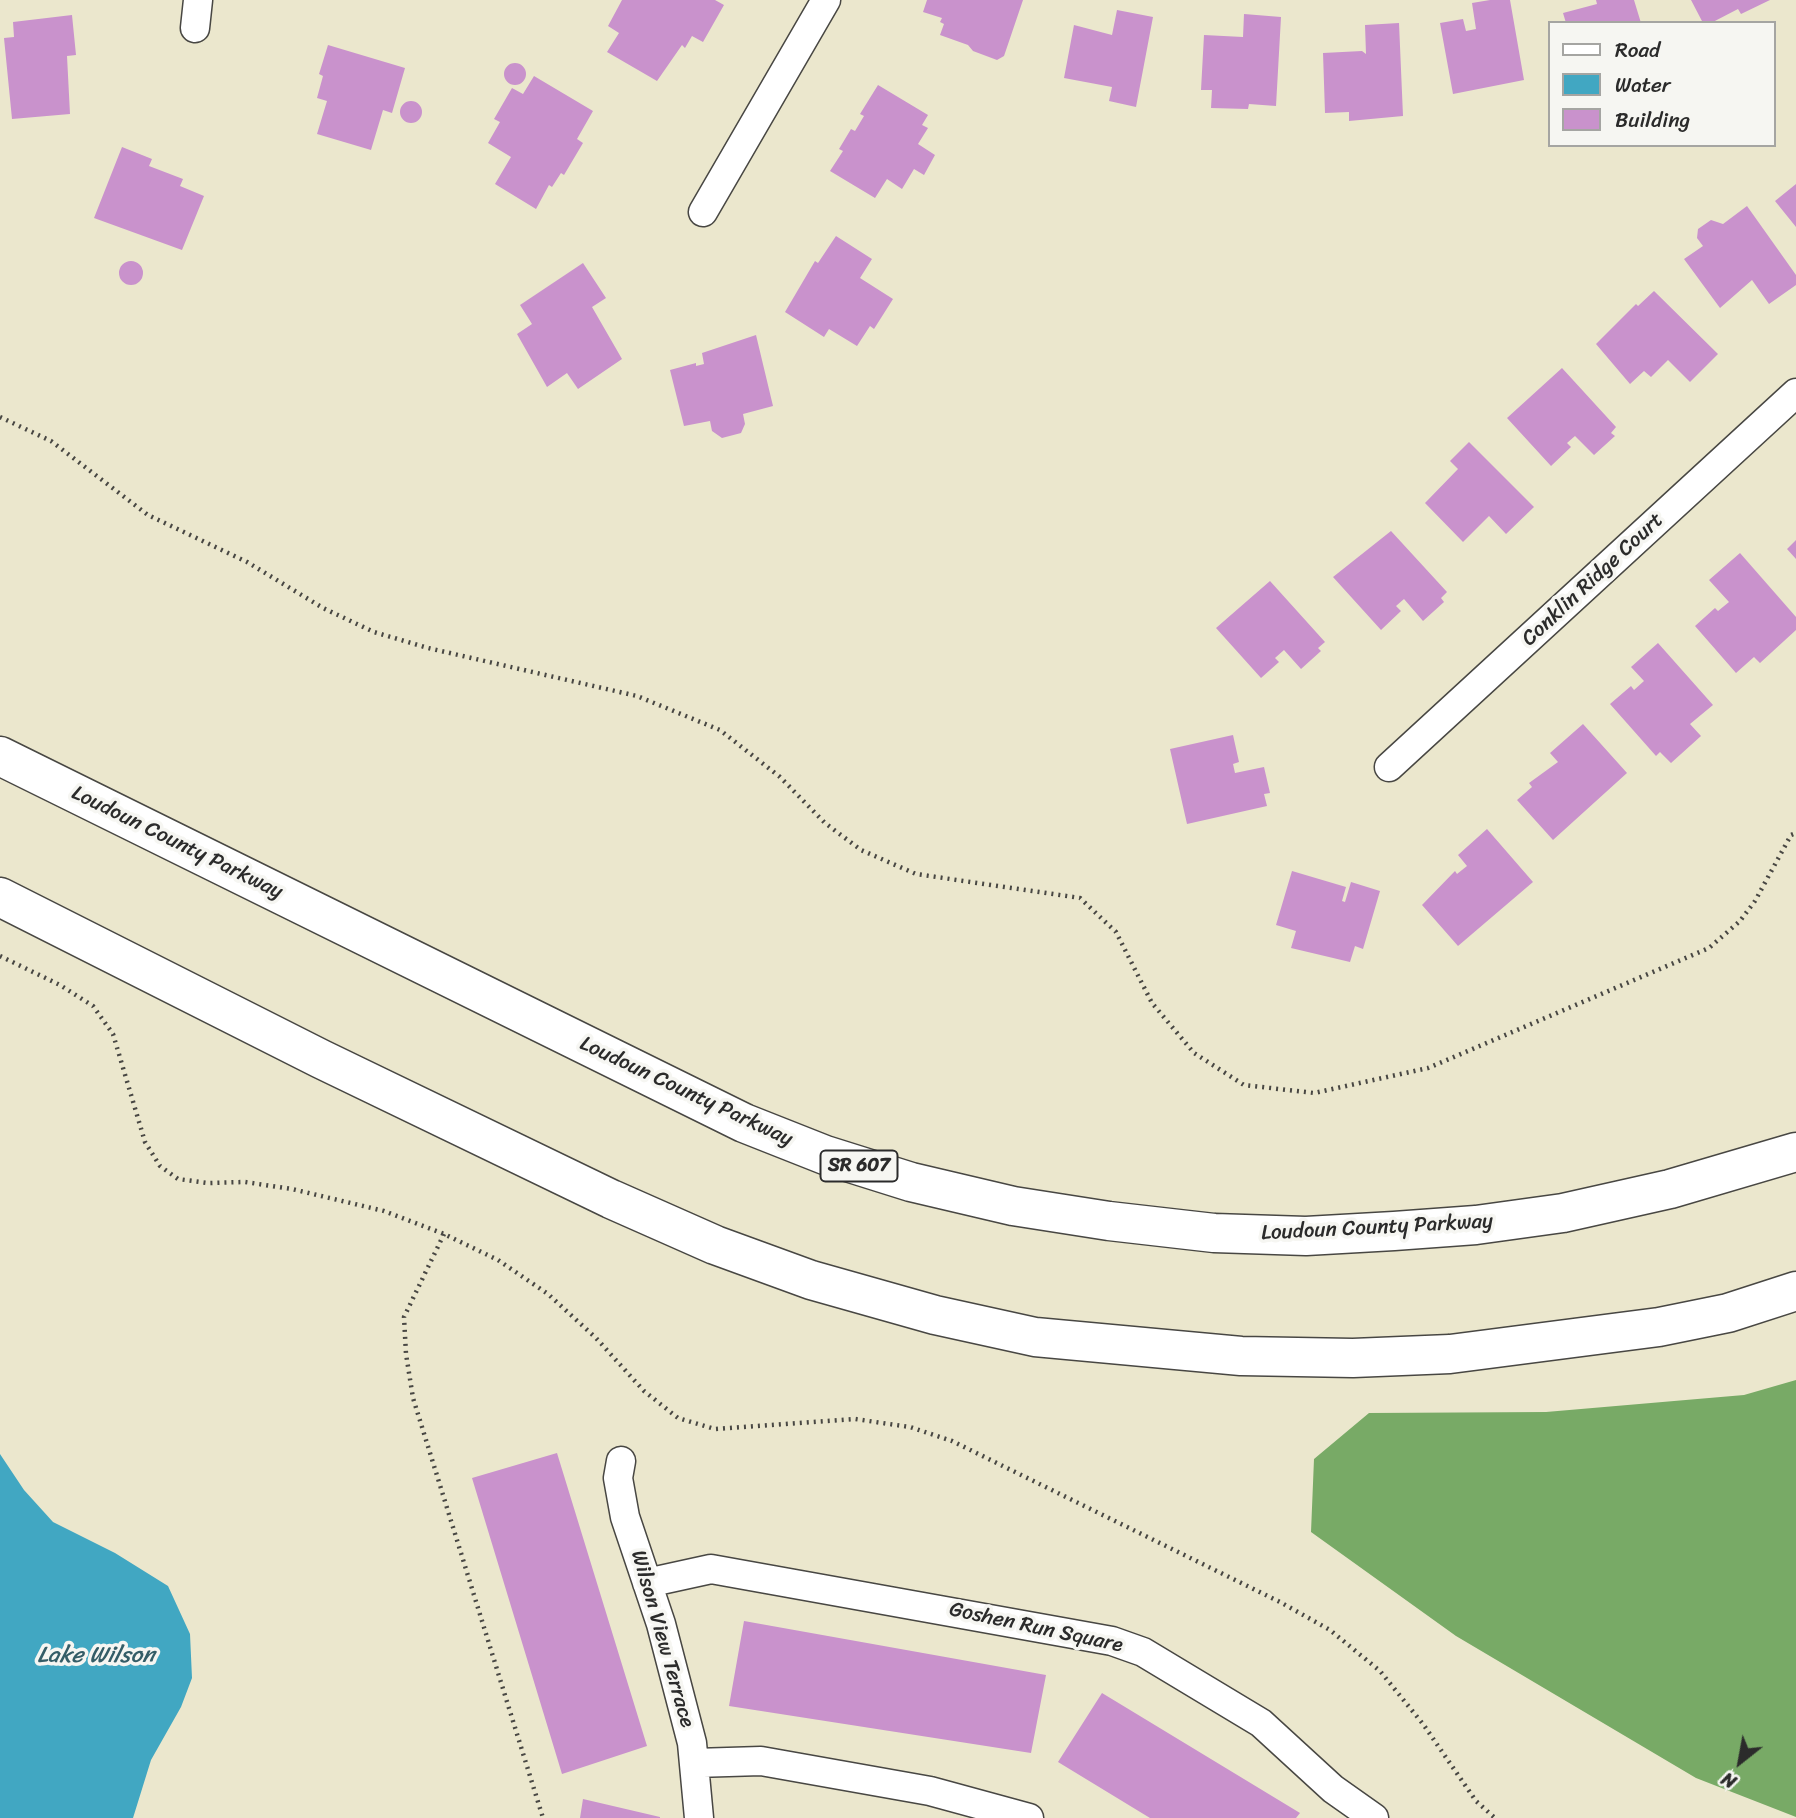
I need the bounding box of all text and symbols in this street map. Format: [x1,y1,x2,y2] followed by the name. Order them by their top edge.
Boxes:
[1548,21,1775,147] legend
[1615,31,1660,69] text: Road
[1615,66,1670,104] text: Water
[1615,101,1690,139] text: Building
[1517,508,1669,652] street label: Conklin Ridge Court
[67,781,287,905] street label: Loudoun County Parkway
[576,1032,796,1152] street label: Loudoun County Parkway
[820,1150,898,1182] road number: SR 607
[1261,1209,1493,1247] street label: Loudoun County Parkway
[625,1548,699,1730] street label: Wilson View Terrace
[947,1597,1125,1659] street label: Goshen Run Square
[37,1642,155,1670] water label: Lake Wilson
[1705,1727,1775,1797] north arrow
[1715,1763,1743,1798] text: N

